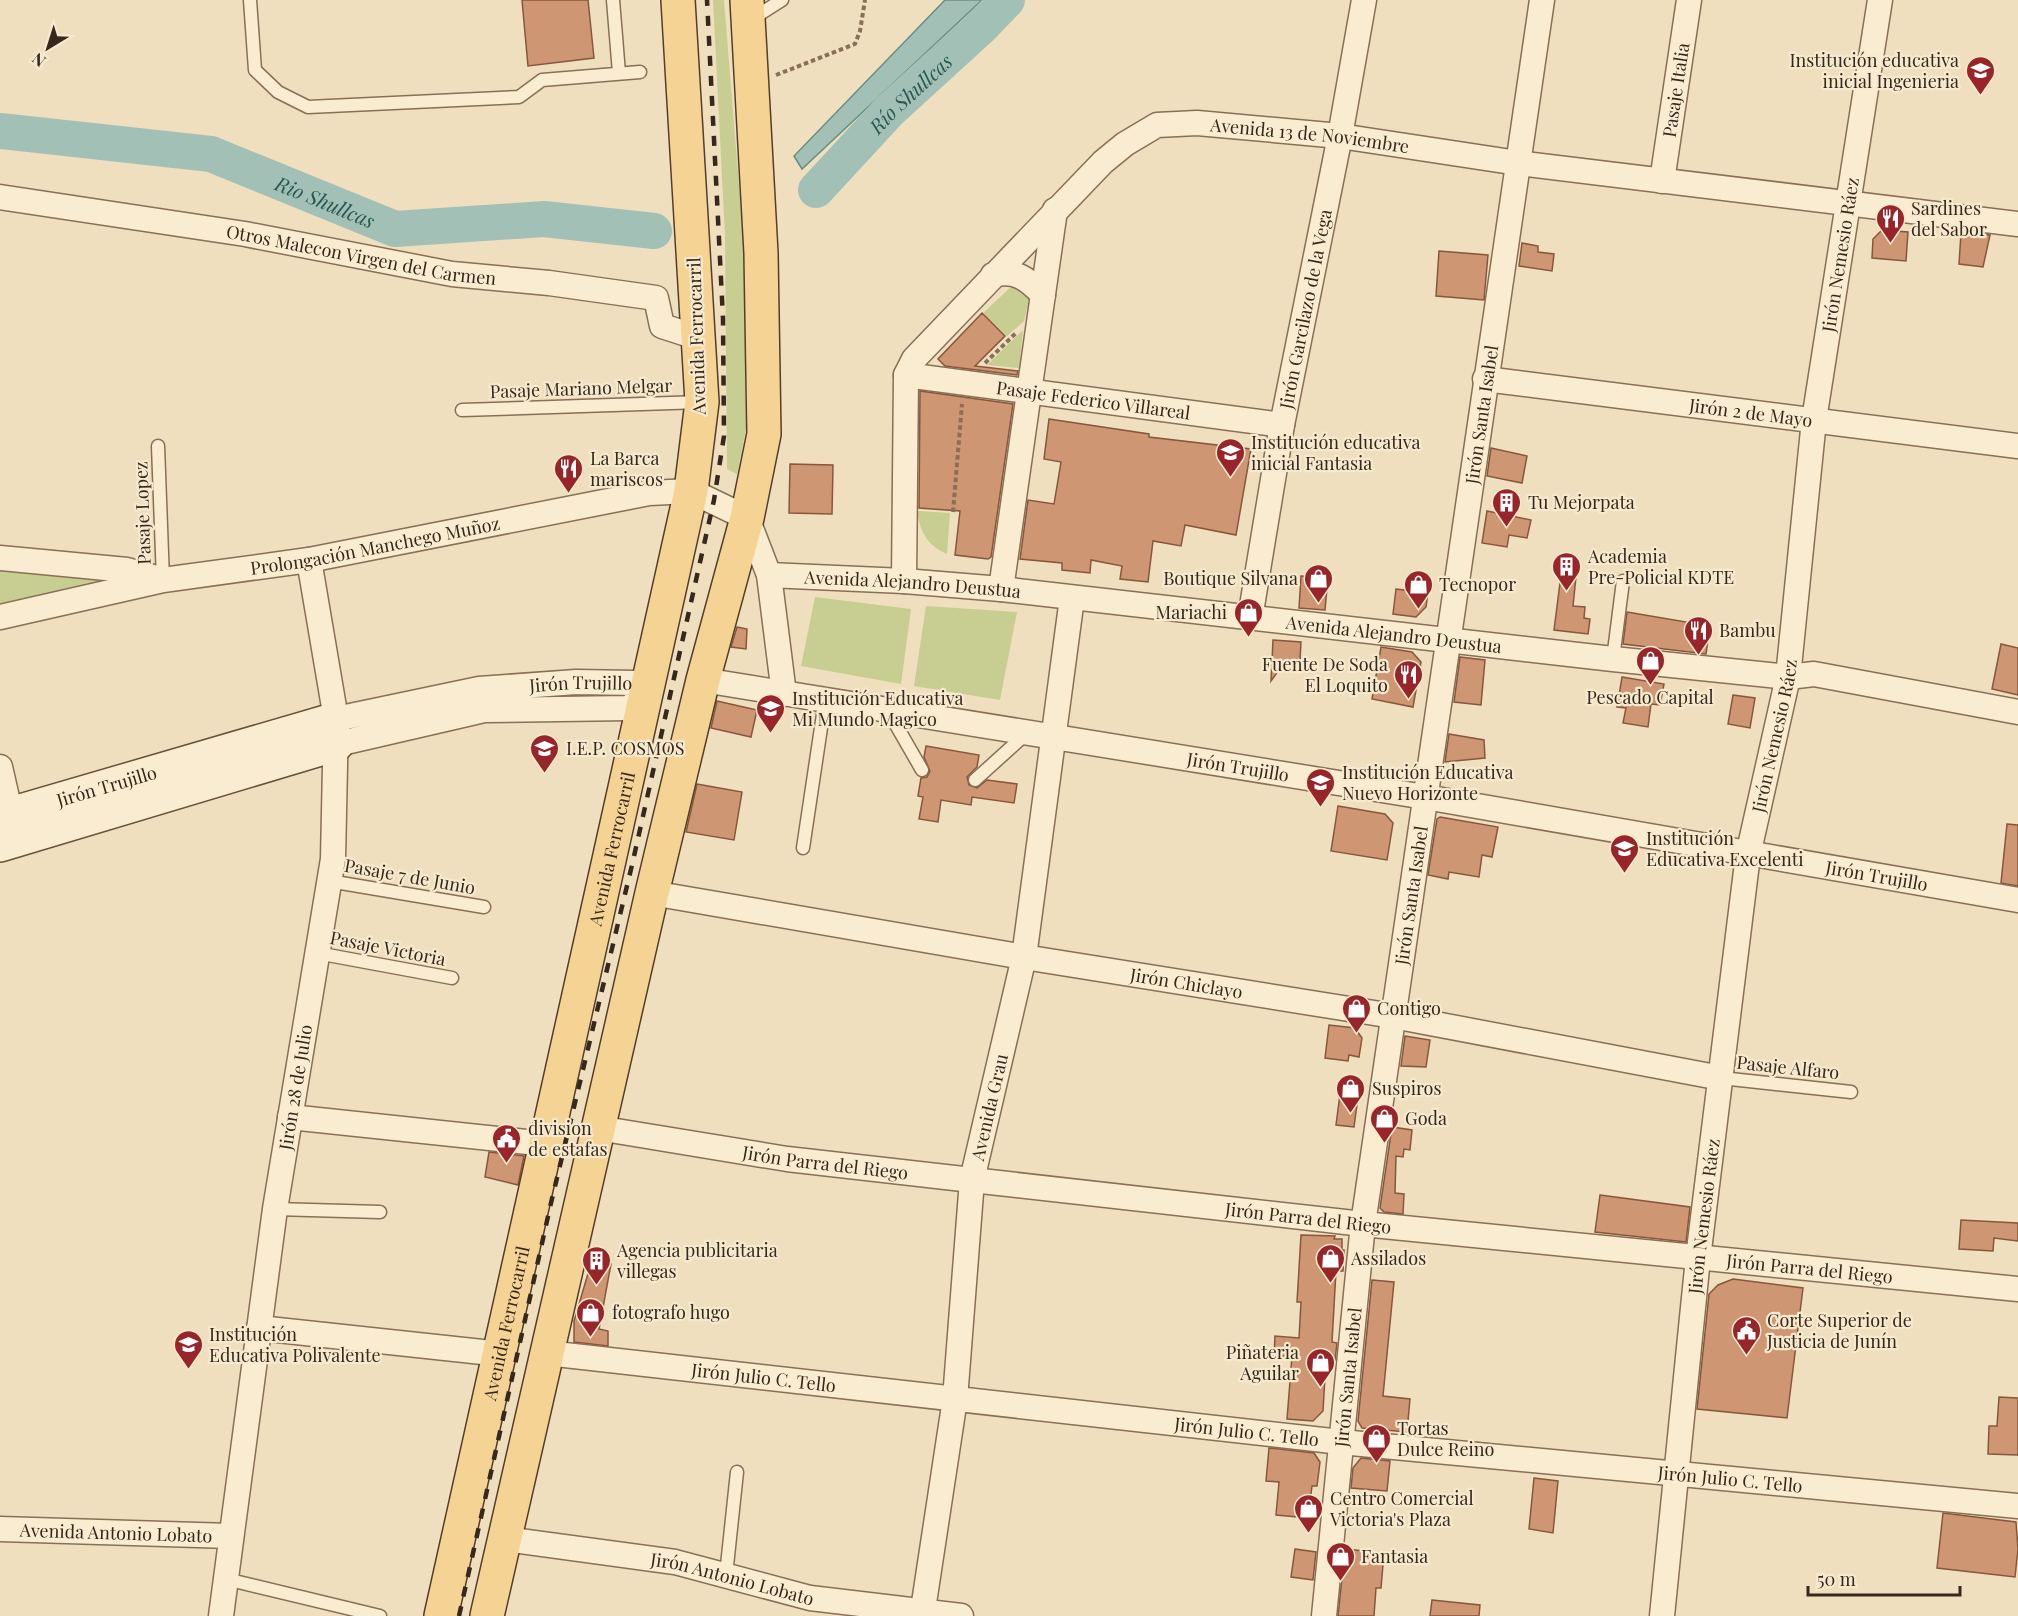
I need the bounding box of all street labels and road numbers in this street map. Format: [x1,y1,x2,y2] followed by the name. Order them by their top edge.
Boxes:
[1657,41,1694,139] street label: Pasaje Italia
[1208,112,1411,158] street label: Avenida 13 de Noviembre
[1816,176,1864,335] street label: Jirón Nemesio Ráez
[1273,207,1337,412] street label: Jirón Garcilazo de la Vega
[225,219,498,290] street label: Otros Malecon Virgen del Carmen
[681,257,711,416] street label: Avenida Ferrocarril
[1459,343,1503,487] street label: Jirón Santa Isabel
[489,373,673,403] street label: Pasaje Mariano Melgar
[995,375,1192,425] street label: Pasaje Federico Villareal
[1687,393,1814,432] street label: Jirón 2 de Mayo
[128,461,156,565] street label: Pasaje Lopez
[249,511,502,580] street label: Prolongación Manchego Muñoz
[803,565,1022,603] street label: Avenida Alejandro Deustua
[1284,610,1503,658] street label: Avenida Alejandro Deustua
[1746,658,1802,816] street label: Jirón Nemesio Ráez
[527,670,633,697] street label: Jirón Trujillo
[1184,746,1291,787] street label: Jirón Trujillo
[53,760,160,812] street label: Jirón Trujillo
[582,769,640,929] street label: Avenida Ferrocarril
[1389,824,1433,968] street label: Jirón Santa Isabel
[343,853,477,899] street label: Pasaje 7 de Junio
[1823,855,1930,896] street label: Jirón Trujillo
[328,925,448,971] street label: Pasaje Victoria
[1127,962,1245,1004] street label: Jirón Chiclayo
[273,1023,317,1153] street label: Jirón 28 de Julio
[1735,1050,1841,1084] street label: Pasaje Alfaro
[965,1051,1013,1164] street label: Avenida Grau
[1682,1137,1725,1296] street label: Jirón Nemesio Ráez
[740,1140,910,1185] street label: Jirón Parra del Riego
[1223,1196,1392,1239] street label: Jirón Parra del Riego
[477,1244,535,1404] street label: Avenida Ferrocarril
[1724,1248,1894,1289] street label: Jirón Parra del Riego
[1329,1306,1367,1449] street label: Jirón Santa Isabel
[689,1357,837,1397] street label: Jirón Julio C. Tello
[1172,1411,1320,1451] street label: Jirón Julio C. Tello
[1656,1460,1804,1498] street label: Jirón Julio C. Tello
[18,1518,213,1547] street label: Avenida Antonio Lobato
[648,1547,817,1611] street label: Jirón Antonio Lobato

